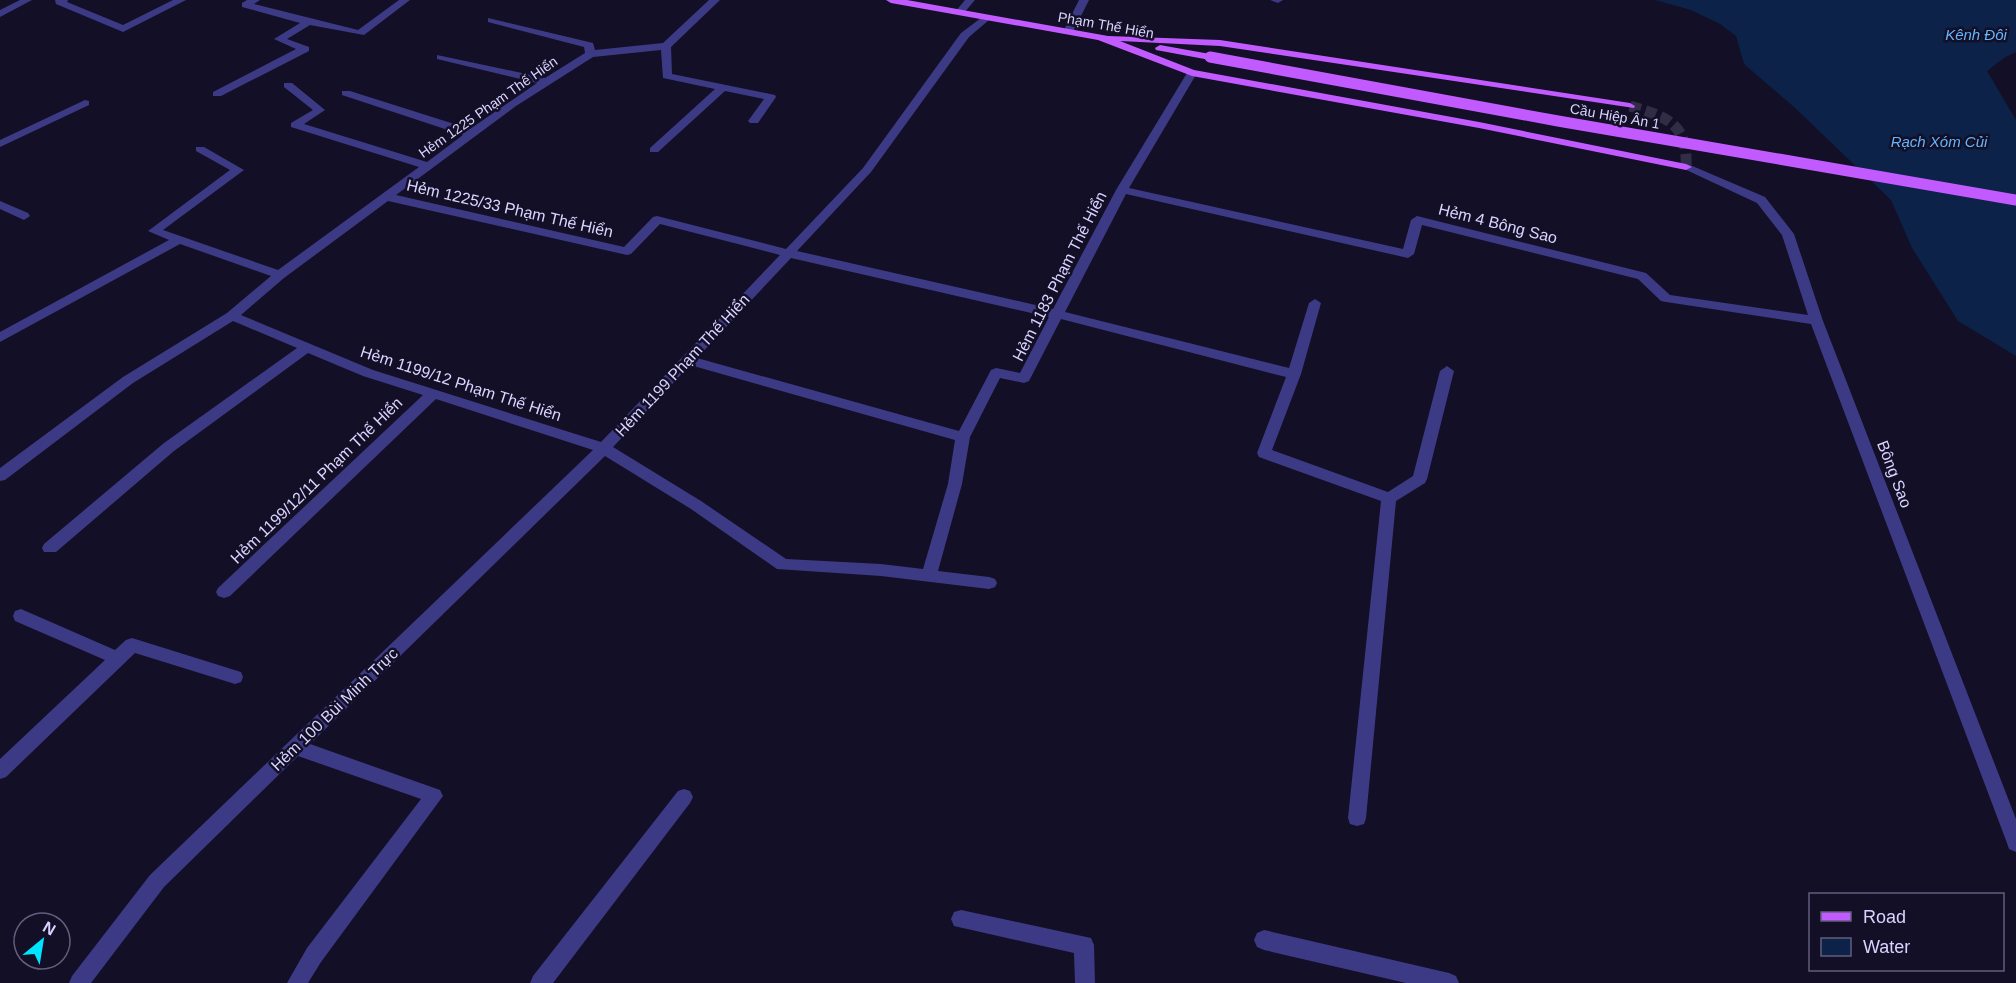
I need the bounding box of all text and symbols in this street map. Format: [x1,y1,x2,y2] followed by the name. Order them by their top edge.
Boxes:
[1057,9,1155,41] street label: Phạm Thế Hiển
[1945,26,2008,43] water label: Kênh Đôi
[416,53,560,161] street label: Hẻm 1225 Phạm Thế Hiển
[1569,100,1661,132] street label: Cầu Hiệp Ân 1
[1891,133,1988,150] water label: Rạch Xóm Củi
[405,176,615,241] street label: Hẻm 1225/33 Phạm Thế Hiển
[1009,189,1110,364] street label: Hẻm 1183 Phạm Thế Hiển
[1437,200,1559,246] street label: Hẻm 4 Bông Sao
[612,291,753,440] street label: Hẻm 1199 Phạm Thế Hiển
[358,343,563,424] street label: Hẻm 1199/12 Phạm Thế Hiển
[227,394,405,567] street label: Hẻm 1199/12/11 Phạm Thế Hiển
[1874,438,1915,510] street label: Bông Sao
[268,645,401,774] street label: Hẻm 100 Bùi Minh Trực
[1809,893,2004,971] legend
[1863,907,1906,927] text: Road
[12,911,72,971] north arrow
[40,918,59,939] text: N
[1863,937,1910,957] text: Water

